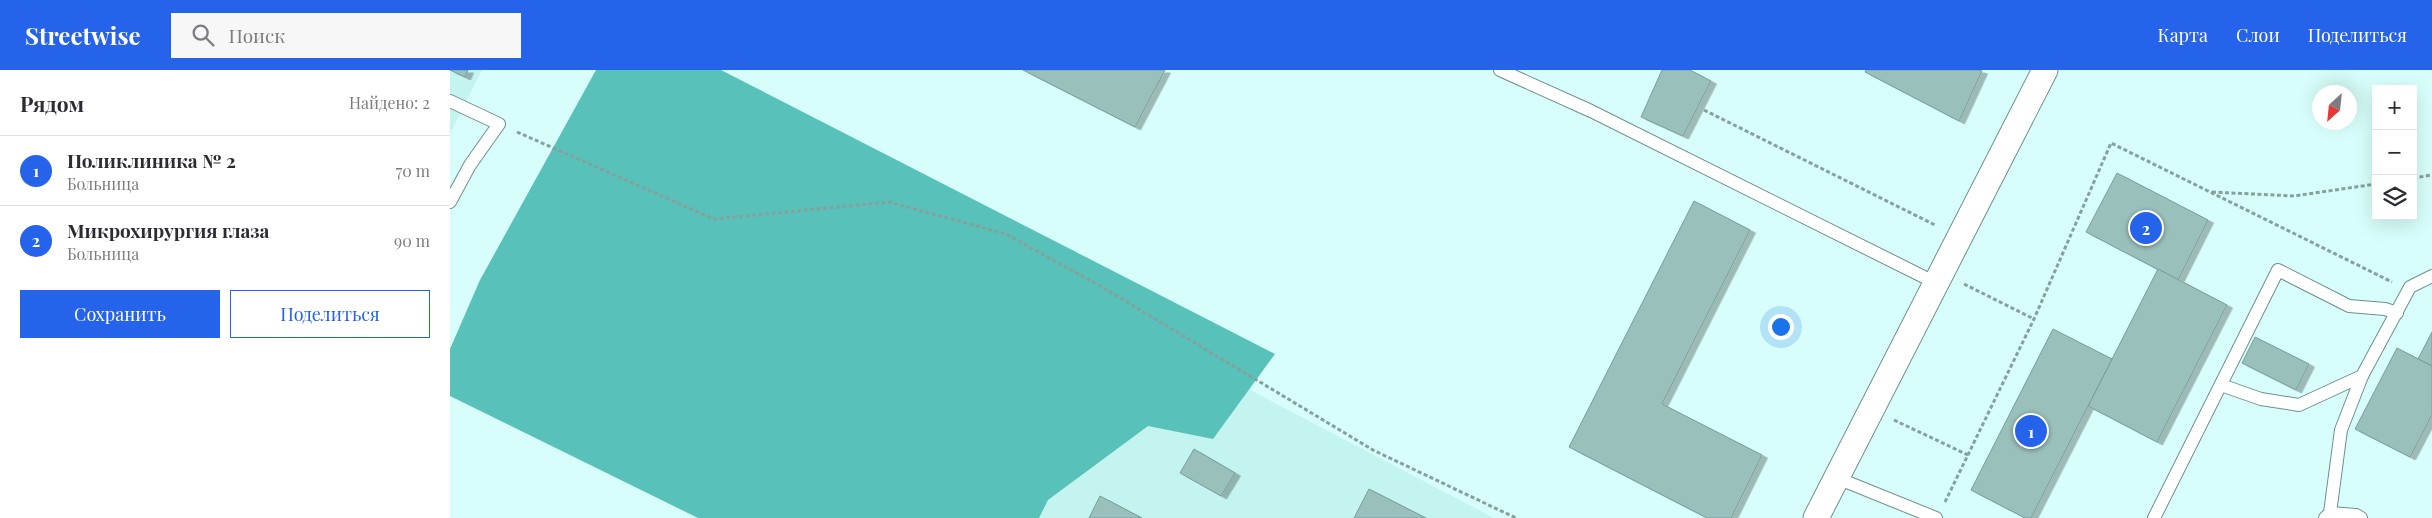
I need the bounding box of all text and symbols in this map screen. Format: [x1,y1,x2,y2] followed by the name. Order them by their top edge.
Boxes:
[171,13,521,58] search box
[25,19,141,51] text: Streetwise
[189,21,217,49] icon: search
[229,22,285,48] text: Поиск
[2157,23,2208,47] text: Карта
[2236,23,2280,47] text: Слои
[2308,23,2407,47] text: Поделиться
[2312,85,2357,130] north arrow
[2372,85,2417,220] map controls
[2372,85,2417,130] button: +
[20,89,84,117] text: Рядом
[349,92,430,113] text: Найдено: 2
[2372,130,2417,175] button: −
[67,147,236,173] text: Поликлиника № 2
[33,160,39,181] text: 1
[396,160,430,181] text: 70 m
[67,173,139,194] text: Больница
[2372,175,2417,220] button: layers
[2130,209,2162,247] pin: 2
[67,217,269,243] text: Микрохирургия глаза
[32,230,40,251] text: 2
[394,230,430,251] text: 90 m
[67,243,139,264] text: Больница
[20,290,220,338] button: Сохранить
[230,290,430,338] button: Поделиться
[1768,314,1794,340] your location
[2015,412,2047,450] pin: 1

